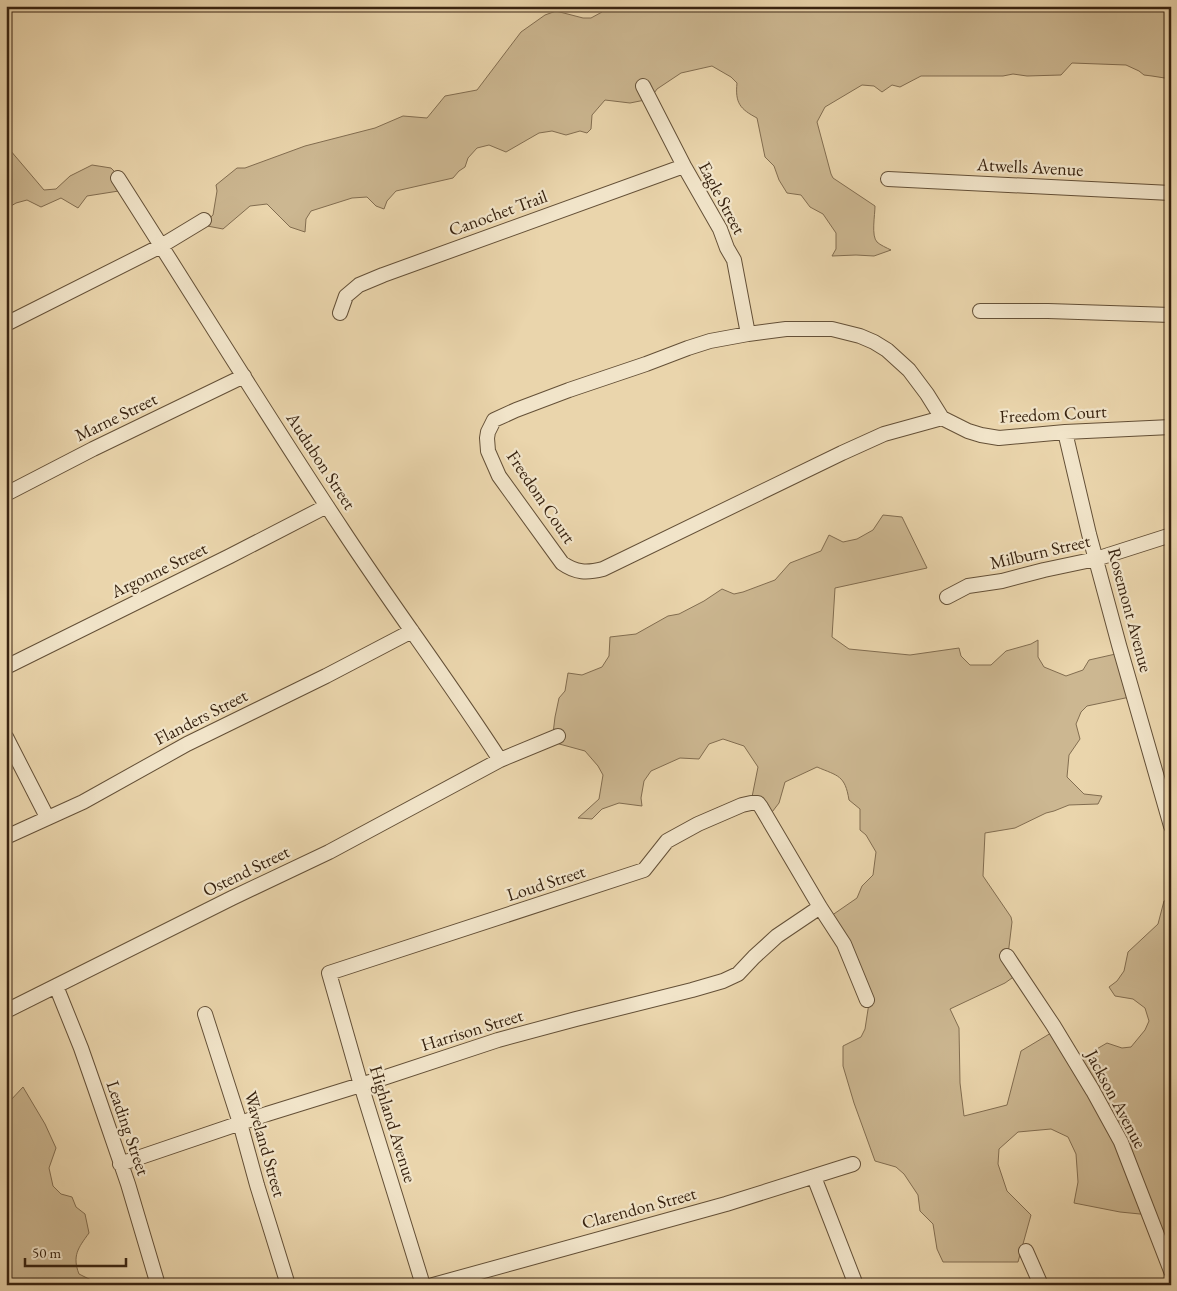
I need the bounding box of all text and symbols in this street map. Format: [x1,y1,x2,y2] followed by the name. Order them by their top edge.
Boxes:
[975,152,1084,181] street label: Atwells Avenue
[694,157,751,238] street label: Eagle Street
[445,184,550,241] street label: Canochet Trail
[71,387,161,446] street label: Marne Street
[999,399,1108,428] street label: Freedom Court
[281,407,362,514] street label: Audubon Street
[502,446,581,548] street label: Freedom Court
[987,529,1093,574] street label: Milburn Street
[106,536,211,603] street label: Argonne Street
[1103,545,1158,675] street label: Rosemont Avenue
[150,683,251,750] street label: Flanders Street
[199,839,293,901] street label: Ostend Street
[504,859,588,906] street label: Loud Street
[418,1003,526,1056] street label: Harrison Street
[1080,1044,1152,1152] street label: Jackson Avenue
[365,1062,422,1185] street label: Highland Avenue
[102,1077,156,1179] street label: Leading Street
[239,1088,292,1200] street label: Waveland Street
[579,1181,699,1234] street label: Clarendon Street
[25,1236,126,1268] scale bar
[32,1243,61,1262] text: 50 m

